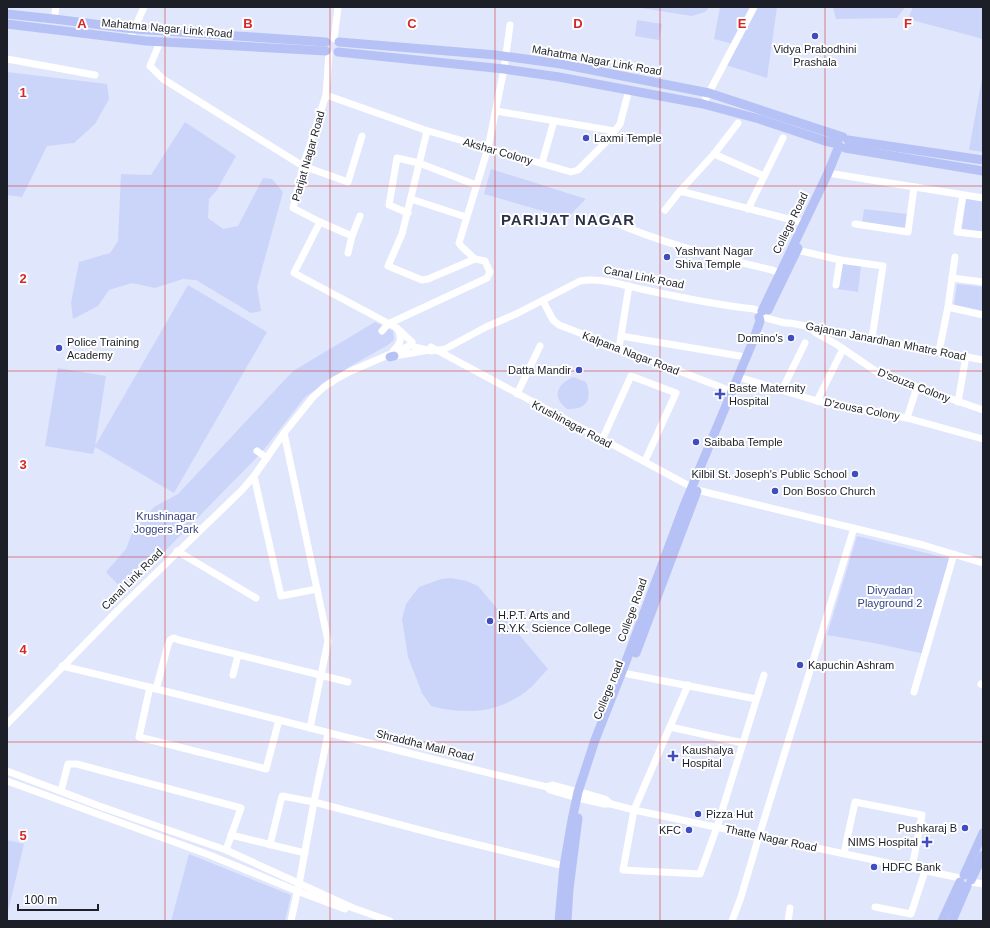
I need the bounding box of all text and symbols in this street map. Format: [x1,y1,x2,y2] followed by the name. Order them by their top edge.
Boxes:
[77,16,87,31] text: A
[101,16,233,40] street label: Mahatma Nagar Link Road
[243,16,253,31] text: B
[407,16,417,31] text: C
[573,16,583,31] text: D
[738,16,747,31] text: E
[904,16,912,31] text: F
[810,31,820,41] marker: Vidya Prabodhini Prashala
[531,43,663,77] street label: Mahatma Nagar Link Road
[774,43,856,68] place label: Vidya Prabodhini Prashala
[19,85,27,100] text: 1
[289,109,327,203] street label: Parijat Nagar Road
[594,132,662,144] place label: Laxmi Temple
[581,133,591,143] marker: Laxmi Temple
[462,135,535,167] street label: Akshar Colony
[770,190,810,256] street label: College Road
[501,211,635,228] district label: PARIJAT NAGAR
[675,245,753,270] place label: Yashvant Nagar Shiva Temple
[662,252,672,262] marker: Yashvant Nagar Shiva Temple
[603,263,685,291] street label: Canal Link Road
[19,271,27,286] text: 2
[805,320,967,362] street label: Gajanan Janardhan Mhatre Road
[581,329,681,377] street label: Kalpana Nagar Road
[737,332,783,344] place label: Domino's
[786,333,796,343] marker: Domino's
[67,336,139,361] place label: Police Training Academy
[54,343,64,353] marker: Police Training Academy
[508,364,571,376] place label: Datta Mandir
[574,365,584,375] marker: Datta Mandir
[876,366,952,405] street label: D'souza Colony
[729,382,806,407] place label: Baste Maternity Hospital
[714,388,726,400] marker: Baste Maternity Hospital
[823,396,901,422] street label: D'zousa Colony
[530,398,614,450] street label: Krushinagar Road
[704,436,783,448] place label: Saibaba Temple
[691,437,701,447] marker: Saibaba Temple
[19,457,27,472] text: 3
[691,468,847,480] place label: Kilbil St. Joseph's Public School
[850,469,860,479] marker: Kilbil St. Joseph's Public School
[783,485,875,497] place label: Don Bosco Church
[770,486,780,496] marker: Don Bosco Church
[134,510,199,535] park label: Krushinagar Joggers Park
[99,546,165,612] street label: Canal Link Road
[615,577,649,643] street label: College Road
[858,584,922,609] park label: Divyadan Playground 2
[498,609,611,634] place label: H.P.T. Arts and R.Y.K. Science College
[485,616,495,626] marker: H.P.T. Arts and R.Y.K. Science College
[19,642,27,657] text: 4
[591,659,625,721] street label: College road
[808,659,894,671] place label: Kapuchin Ashram
[795,660,805,670] marker: Kapuchin Ashram
[375,727,475,763] street label: Shraddha Mall Road
[682,744,734,769] place label: Kaushalya Hospital
[667,750,679,762] marker: Kaushalya Hospital
[706,808,753,820] place label: Pizza Hut
[693,809,703,819] marker: Pizza Hut
[724,822,818,854] street label: Thatte Nagar Road
[898,822,957,834] place label: Pushkaraj B
[960,823,970,833] marker: Pushkaraj B
[659,824,681,836] place label: KFC
[684,825,694,835] marker: KFC
[19,828,27,843] text: 5
[848,836,918,848] place label: NIMS Hospital
[921,836,933,848] marker: NIMS Hospital
[882,861,941,873] place label: HDFC Bank
[869,862,879,872] marker: HDFC Bank
[18,886,98,912] scale bar
[24,893,57,907] text: 100 m

